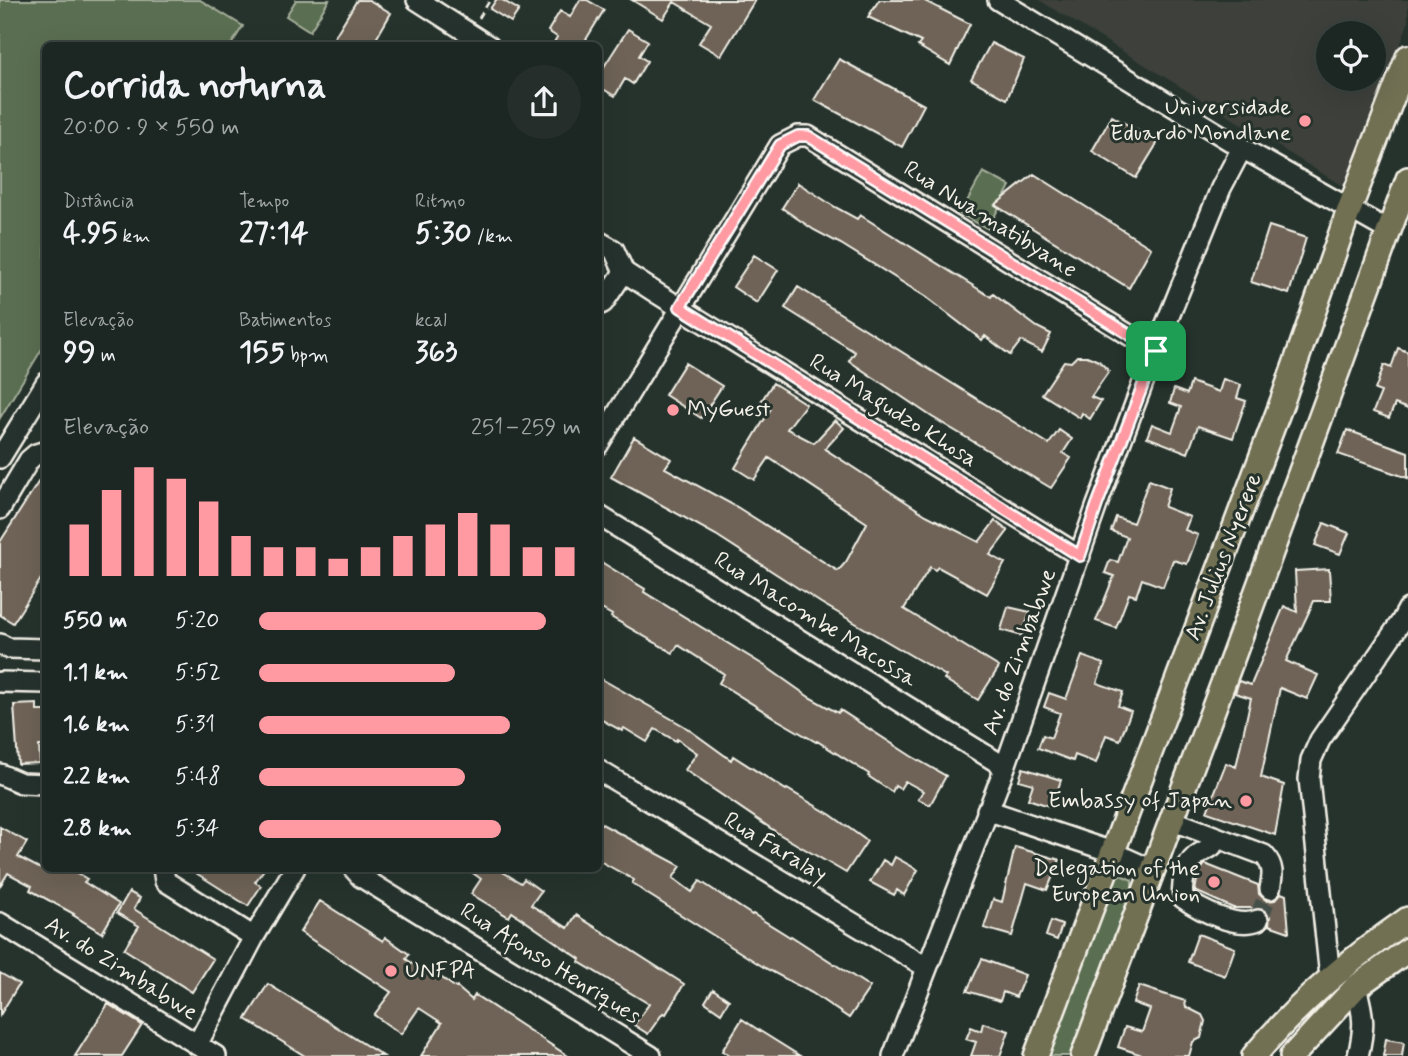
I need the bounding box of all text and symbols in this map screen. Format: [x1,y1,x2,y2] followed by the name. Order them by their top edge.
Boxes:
[1316,21,1386,91] map controls
[1316,21,1386,91] button: locate
[63,62,327,111] text: Corrida noturna
[507,65,581,139] button: share
[1110,93,1291,149] place label: Universidade Eduardo Mondlane
[63,113,239,143] text: 20:00 · 9 × 550 m
[1297,113,1313,129] marker: Universidade Eduardo Mondlane
[898,154,1082,286] street label: Rua Nwamatibyane
[63,189,134,214] text: Distância
[239,189,289,214] text: Tempo
[415,189,465,214] text: Ritmo
[63,214,117,253] text: 4.95
[239,214,308,253] text: 27:14
[415,214,472,253] text: 5:30
[117,224,150,249] text: km
[472,224,513,249] text: /km
[63,308,134,333] text: Elevação
[239,308,331,333] text: Batimentos
[415,308,447,333] text: kcal
[1126,321,1186,381] pin
[1137,332,1175,370] icon: arrive
[63,333,96,372] text: 99
[239,333,285,372] text: 155
[415,333,457,372] text: 363
[96,343,116,368] text: m
[285,343,329,368] text: bpm
[802,347,983,477] street label: Rua Magudzo Khosa
[687,395,771,425] place label: MyGuest
[665,402,681,418] marker: MyGuest
[63,413,149,443] text: Elevação
[471,413,581,443] text: 251–259 m
[1178,469,1270,645] street label: Av. Julius Nyerere
[708,545,922,695] street label: Rua Macombe Macossa
[976,565,1064,739] street label: Av. do Zimbabwe
[63,606,127,636] text: 550 m
[175,606,219,636] text: 5:20
[63,658,128,688] text: 1.1 km
[175,658,221,688] text: 5:52
[63,710,130,740] text: 1.6 km
[175,710,215,740] text: 5:31
[63,762,130,792] text: 2.2 km
[175,762,221,792] text: 5:48
[1048,786,1232,816] place label: Embassy of Japan
[1238,793,1254,809] marker: Embassy of Japan
[718,805,832,891] street label: Rua Faralay
[63,814,132,844] text: 2.8 km
[175,814,219,844] text: 5:34
[1033,854,1200,910] place label: Delegation of the European Union
[1206,874,1222,890] marker: Delegation of the European Union
[454,896,646,1033] street label: Rua Afonso Henriques
[39,910,203,1028] street label: Av. do Zimbabwe
[405,956,476,986] place label: UNFPA
[383,963,399,979] marker: UNFPA

